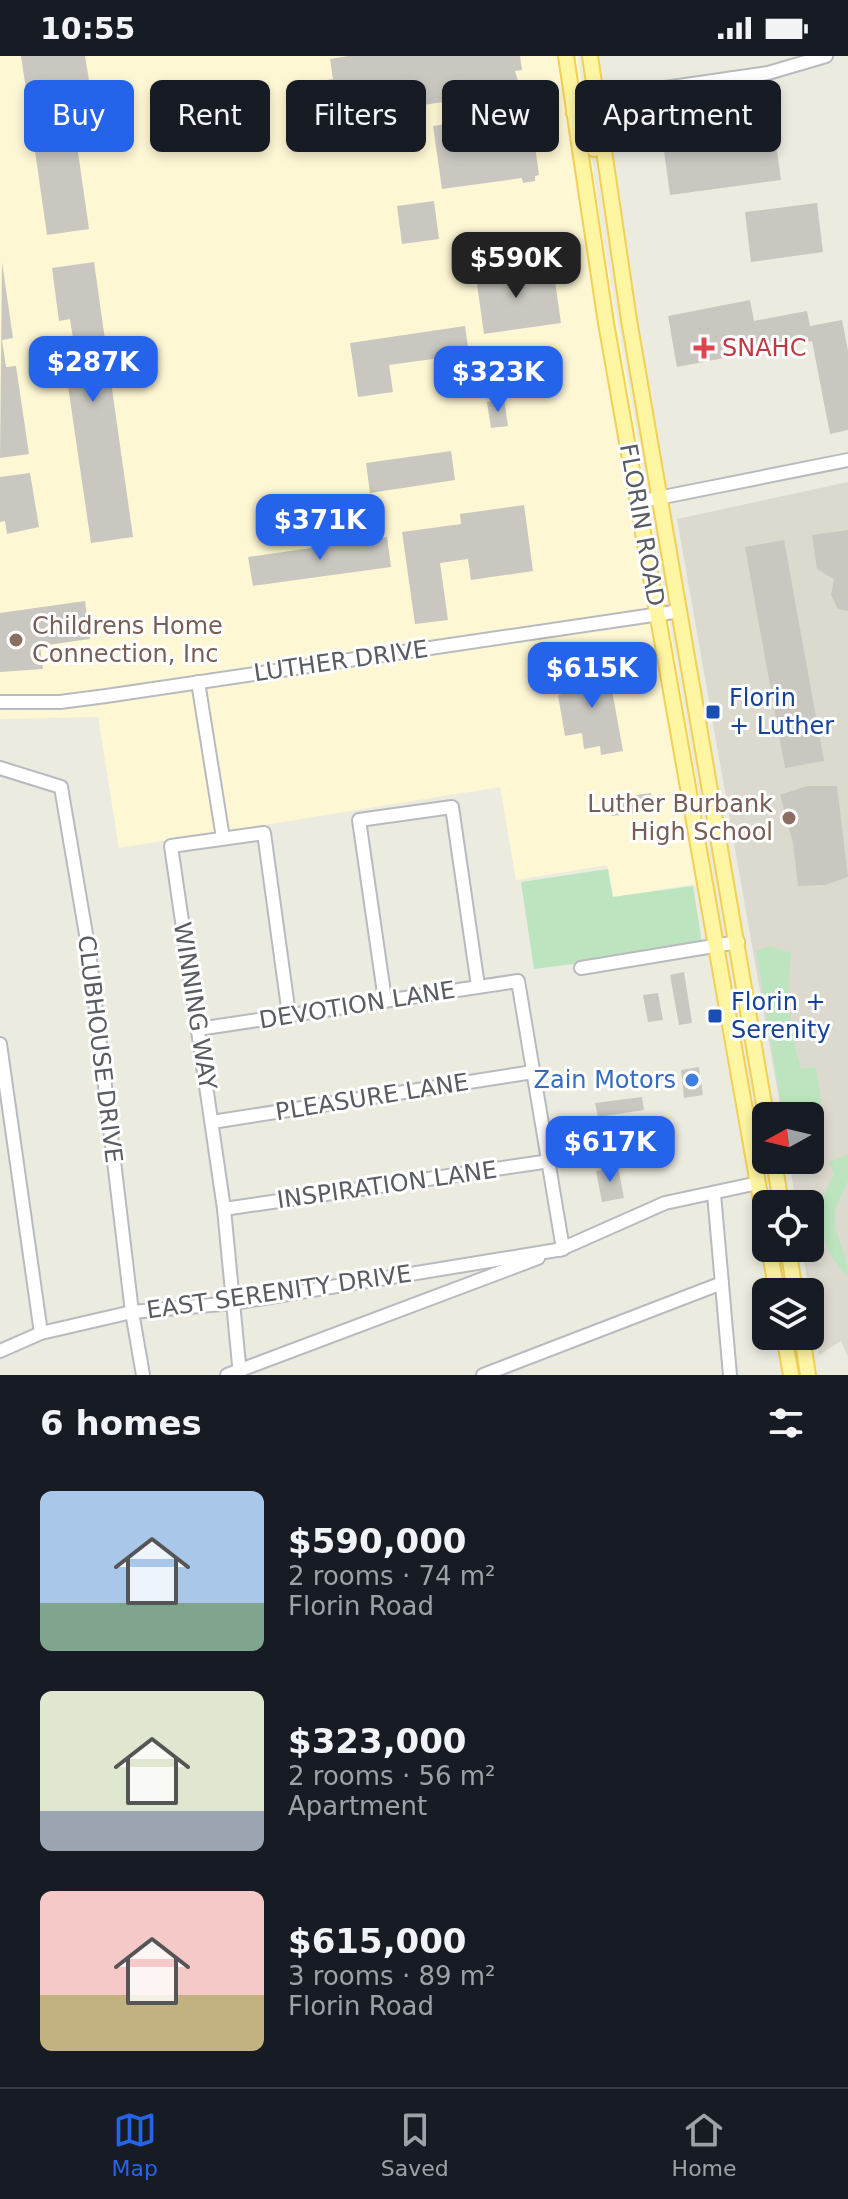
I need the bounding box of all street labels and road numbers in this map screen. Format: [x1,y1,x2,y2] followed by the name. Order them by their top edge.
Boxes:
[614,442,670,608] street label: FLORIN ROAD
[252,635,430,687] street label: LUTHER DRIVE
[168,920,222,1092] street label: WINNING WAY
[72,933,128,1165] street label: CLUBHOUSE DRIVE
[257,976,457,1034] street label: DEVOTION LANE
[273,1068,471,1126] street label: PLEASURE LANE
[275,1156,499,1214] street label: INSPIRATION LANE
[145,1260,413,1324] street label: EAST SERENITY DRIVE

